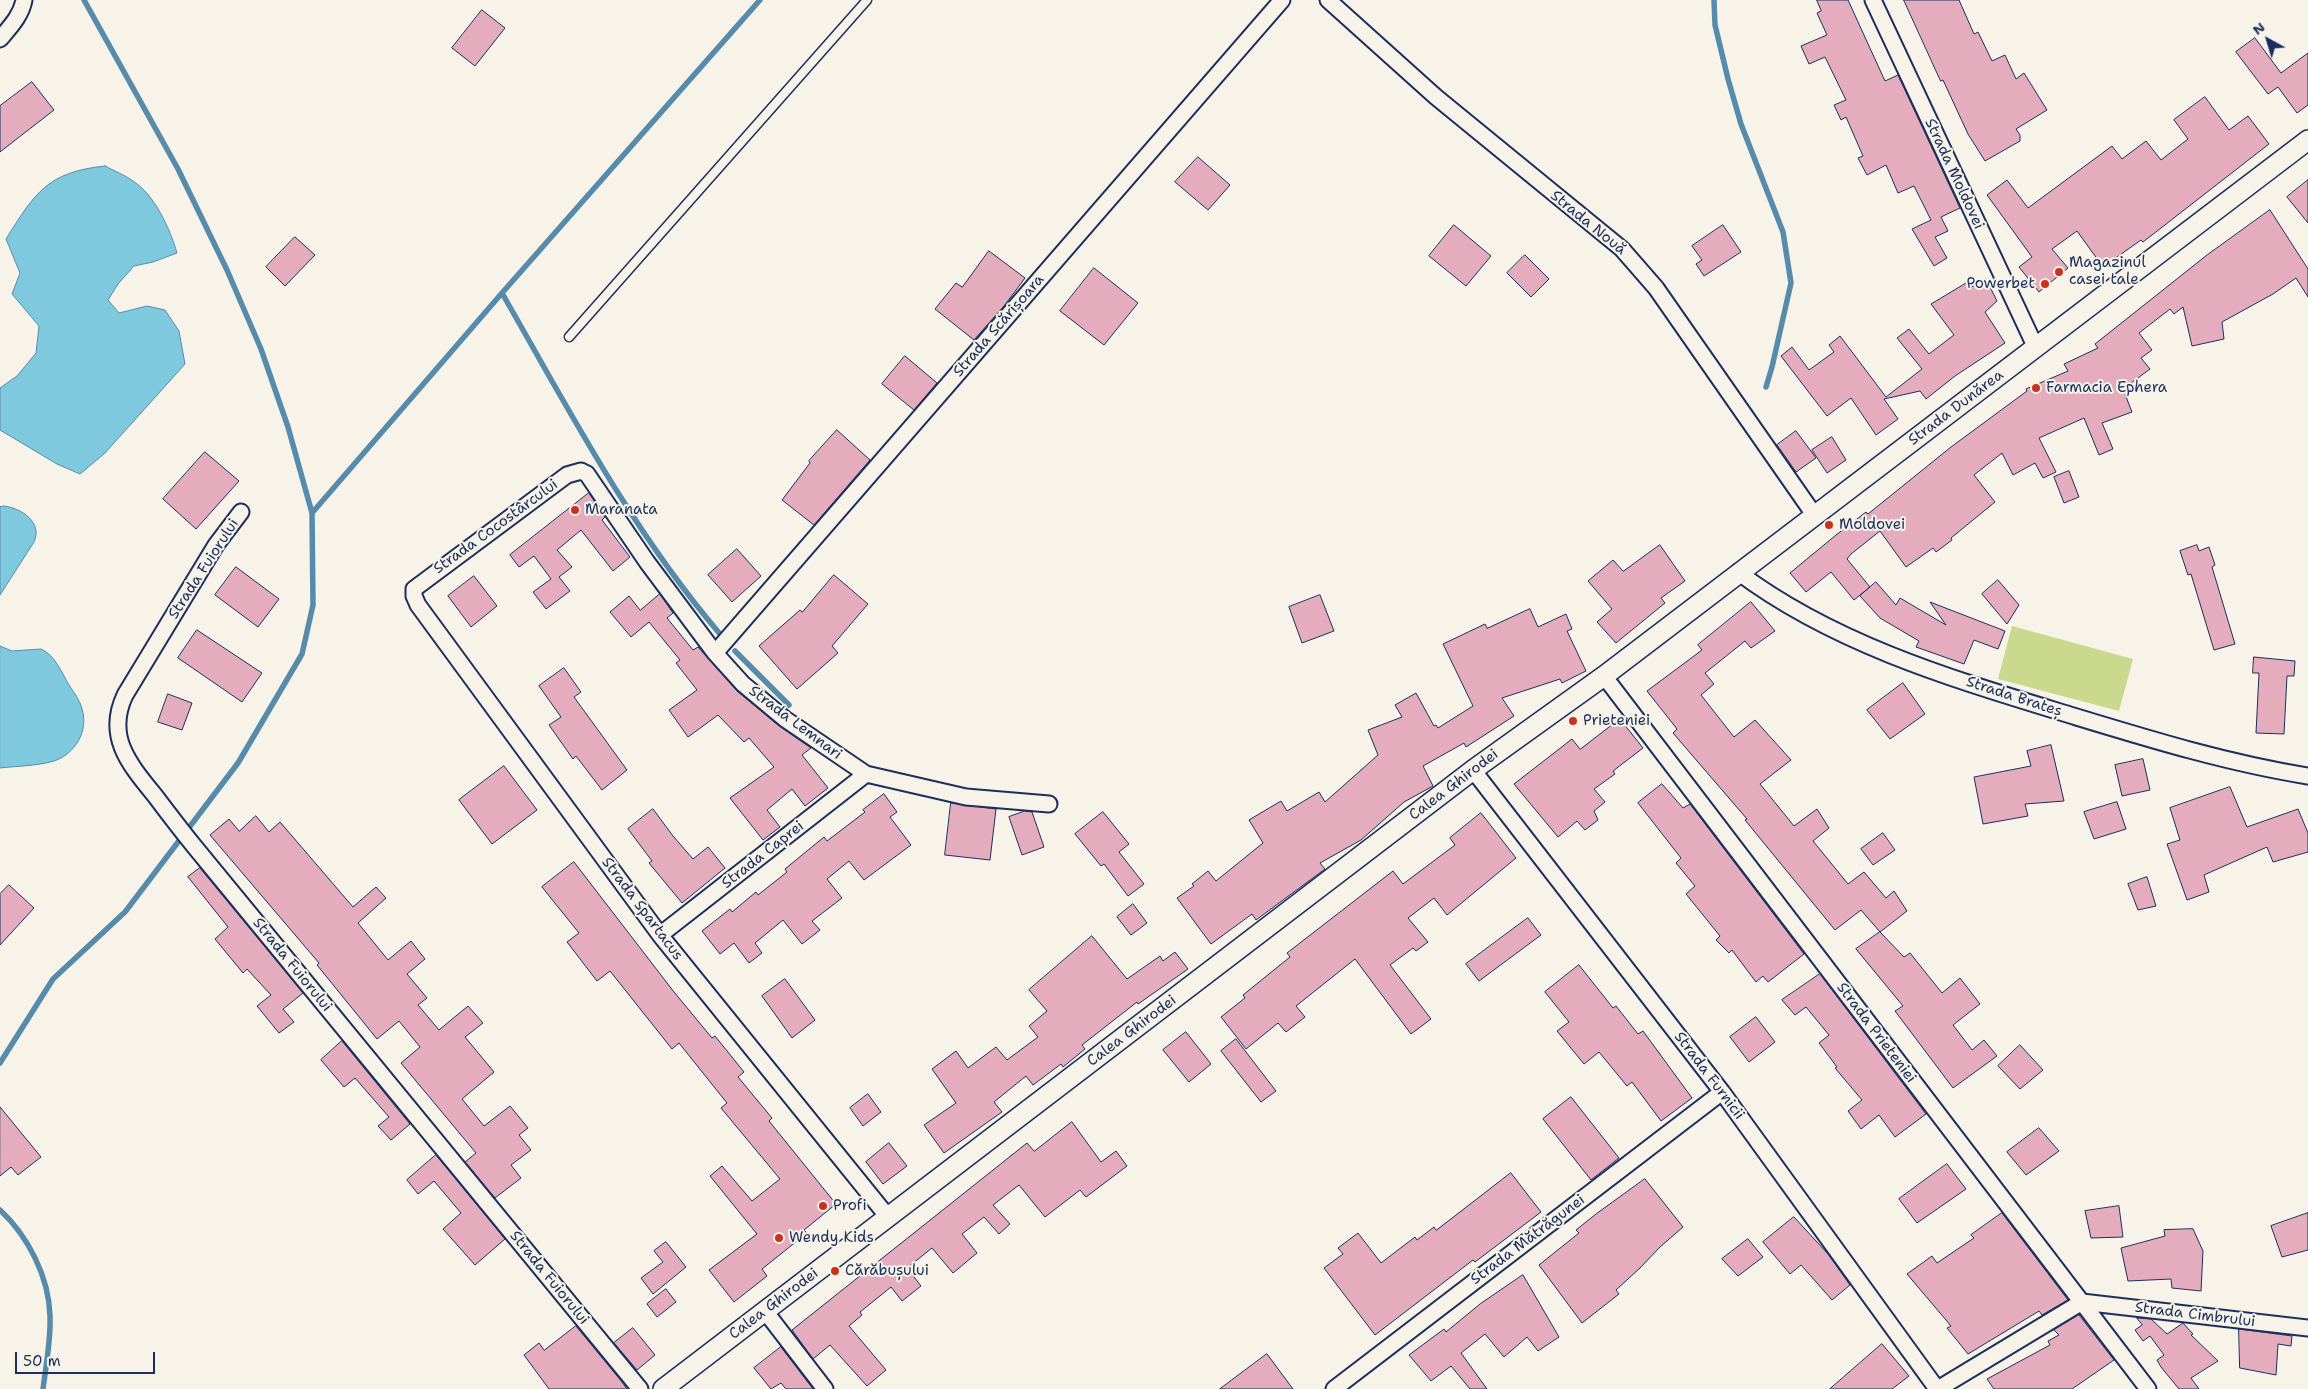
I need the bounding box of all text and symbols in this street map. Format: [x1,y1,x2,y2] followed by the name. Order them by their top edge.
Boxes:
[2243,15,2293,65] north arrow
[2249,18,2269,39] text: N
[1920,116,1988,232] street label: Strada Moldovei
[1547,187,1629,259] street label: Strada Nouă
[2069,254,2146,289] place label: Magazinul casei tale
[2053,266,2065,278] marker: Magazinul casei tale
[950,271,1048,381] street label: Strada Scărișoara
[1966,275,2035,293] place label: Powerbet
[2039,278,2051,290] marker: Powerbet
[1905,366,2007,450] street label: Strada Dunărea
[2046,379,2167,397] place label: Farmacia Ephera
[2030,382,2042,394] marker: Farmacia Ephera
[430,476,562,578] street label: Strada Cocostârcului
[585,501,658,519] place label: Maranata
[569,504,581,516] marker: Maranata
[165,516,243,622] street label: Strada Fuiorului
[1839,516,1905,534] place label: Moldovei
[1823,519,1835,531] marker: Moldovei
[1964,673,2064,721] street label: Strada Brateș
[745,682,845,764] street label: Strada Lemnari
[1583,712,1650,730] place label: Prieteniei
[1567,715,1579,727] marker: Prieteniei
[1406,746,1502,824] street label: Calea Ghirodei
[718,817,808,893] street label: Strada Caprei
[597,854,687,964] street label: Strada Spartacus
[249,914,335,1016] street label: Strada Fuiorului
[1832,979,1920,1087] street label: Strada Prieteniei
[1084,992,1180,1070] street label: Calea Ghirodei
[1670,1028,1748,1124] street label: Strada Furnicii
[1467,1191,1589,1289] street label: Strada Mătrăgunei
[833,1197,867,1215] place label: Profi
[817,1200,829,1212] marker: Profi
[506,1227,592,1329] street label: Strada Fuiorului
[789,1229,874,1247] place label: Wendy Kids
[773,1232,785,1244] marker: Wendy Kids
[845,1262,929,1280] place label: Cărăbușului
[726,1265,822,1343] street label: Calea Ghirodei
[829,1265,841,1277] marker: Cărăbușului
[2134,1299,2256,1331] street label: Strada Cimbrului
[18,1342,158,1374] scale bar
[23,1351,61,1371] text: 50 m

